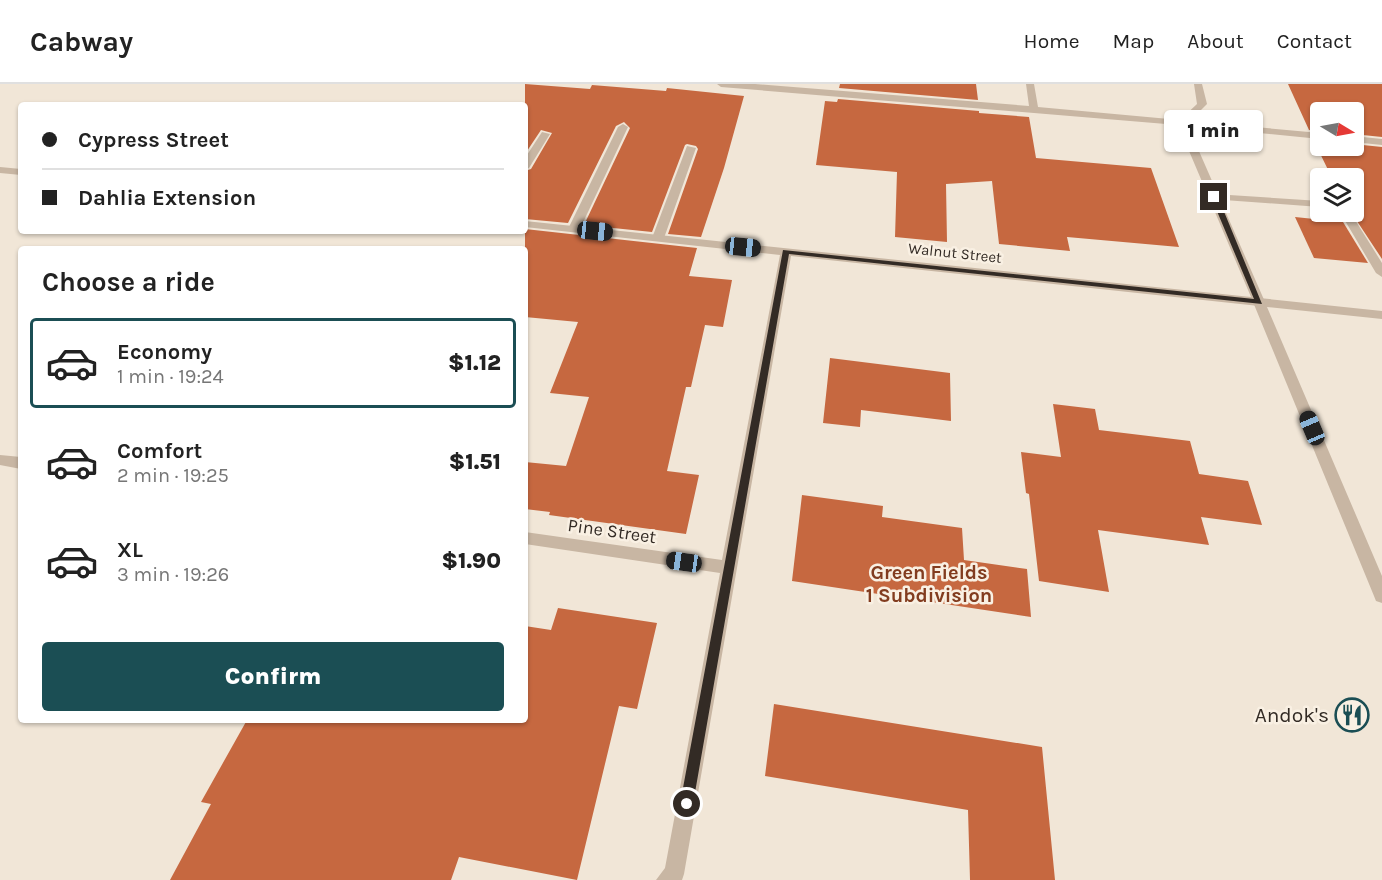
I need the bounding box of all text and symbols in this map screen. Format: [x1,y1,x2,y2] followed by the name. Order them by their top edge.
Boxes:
[30,25,133,58] text: Cabway
[1024,29,1080,53] text: Home
[1113,29,1154,53] text: Map
[1187,29,1244,53] text: About
[1277,29,1352,53] text: Contact
[1310,102,1364,156] north arrow
[1310,102,1364,222] map controls
[1164,110,1264,152] callout: 1 min
[1187,119,1240,142] text: 1 min
[78,127,229,153] text: Cypress Street
[1310,168,1364,222] button: layers
[1200,183,1227,210] route end
[78,185,256,211] text: Dahlia Extension
[576,220,614,242] car
[724,236,762,258] car
[907,239,1003,267] street label: Walnut Street
[42,266,215,298] text: Choose a ride
[45,336,99,390] icon: car
[117,339,212,365] text: Economy
[448,350,501,376] text: $1.12
[117,365,224,388] text: 1 min · 19:24
[1297,408,1327,448] car
[45,435,99,489] icon: car
[117,438,202,464] text: Comfort
[449,449,501,475] text: $1.51
[117,464,229,487] text: 2 min · 19:25
[566,514,658,548] street label: Pine Street
[45,534,99,588] icon: car
[117,537,143,563] text: XL
[442,548,501,574] text: $1.90
[665,551,703,573] car
[866,561,992,607] district label: Green Fields 1 Subdivision
[117,563,229,586] text: 3 min · 19:26
[42,642,504,711] button: Confirm
[1334,697,1370,733] restaurant icon: Andok's
[1255,703,1329,727] place label: Andok's
[673,790,700,817] route start

